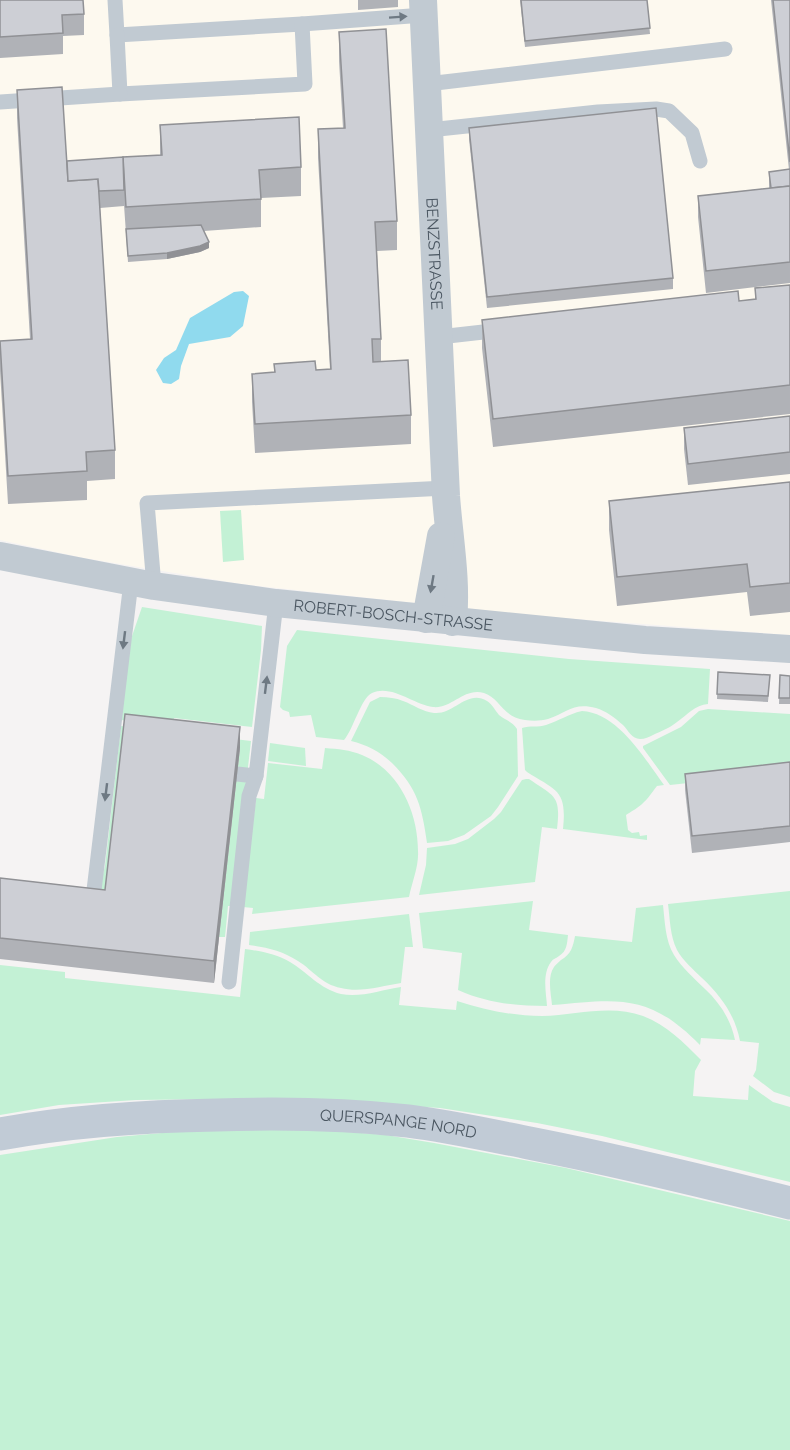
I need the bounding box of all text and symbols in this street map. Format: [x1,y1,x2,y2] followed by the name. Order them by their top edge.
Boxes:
[388,12,407,22] one-way arrow
[423,197,447,311] street label: BENZSTRASSE
[427,574,436,593] one-way arrow
[293,595,494,634] street label: ROBERT-BOSCH-STRASSE
[119,631,128,650] one-way arrow
[261,676,271,695] one-way arrow
[101,783,111,802] one-way arrow
[320,1105,479,1142] street label: QUERSPANGE NORD

